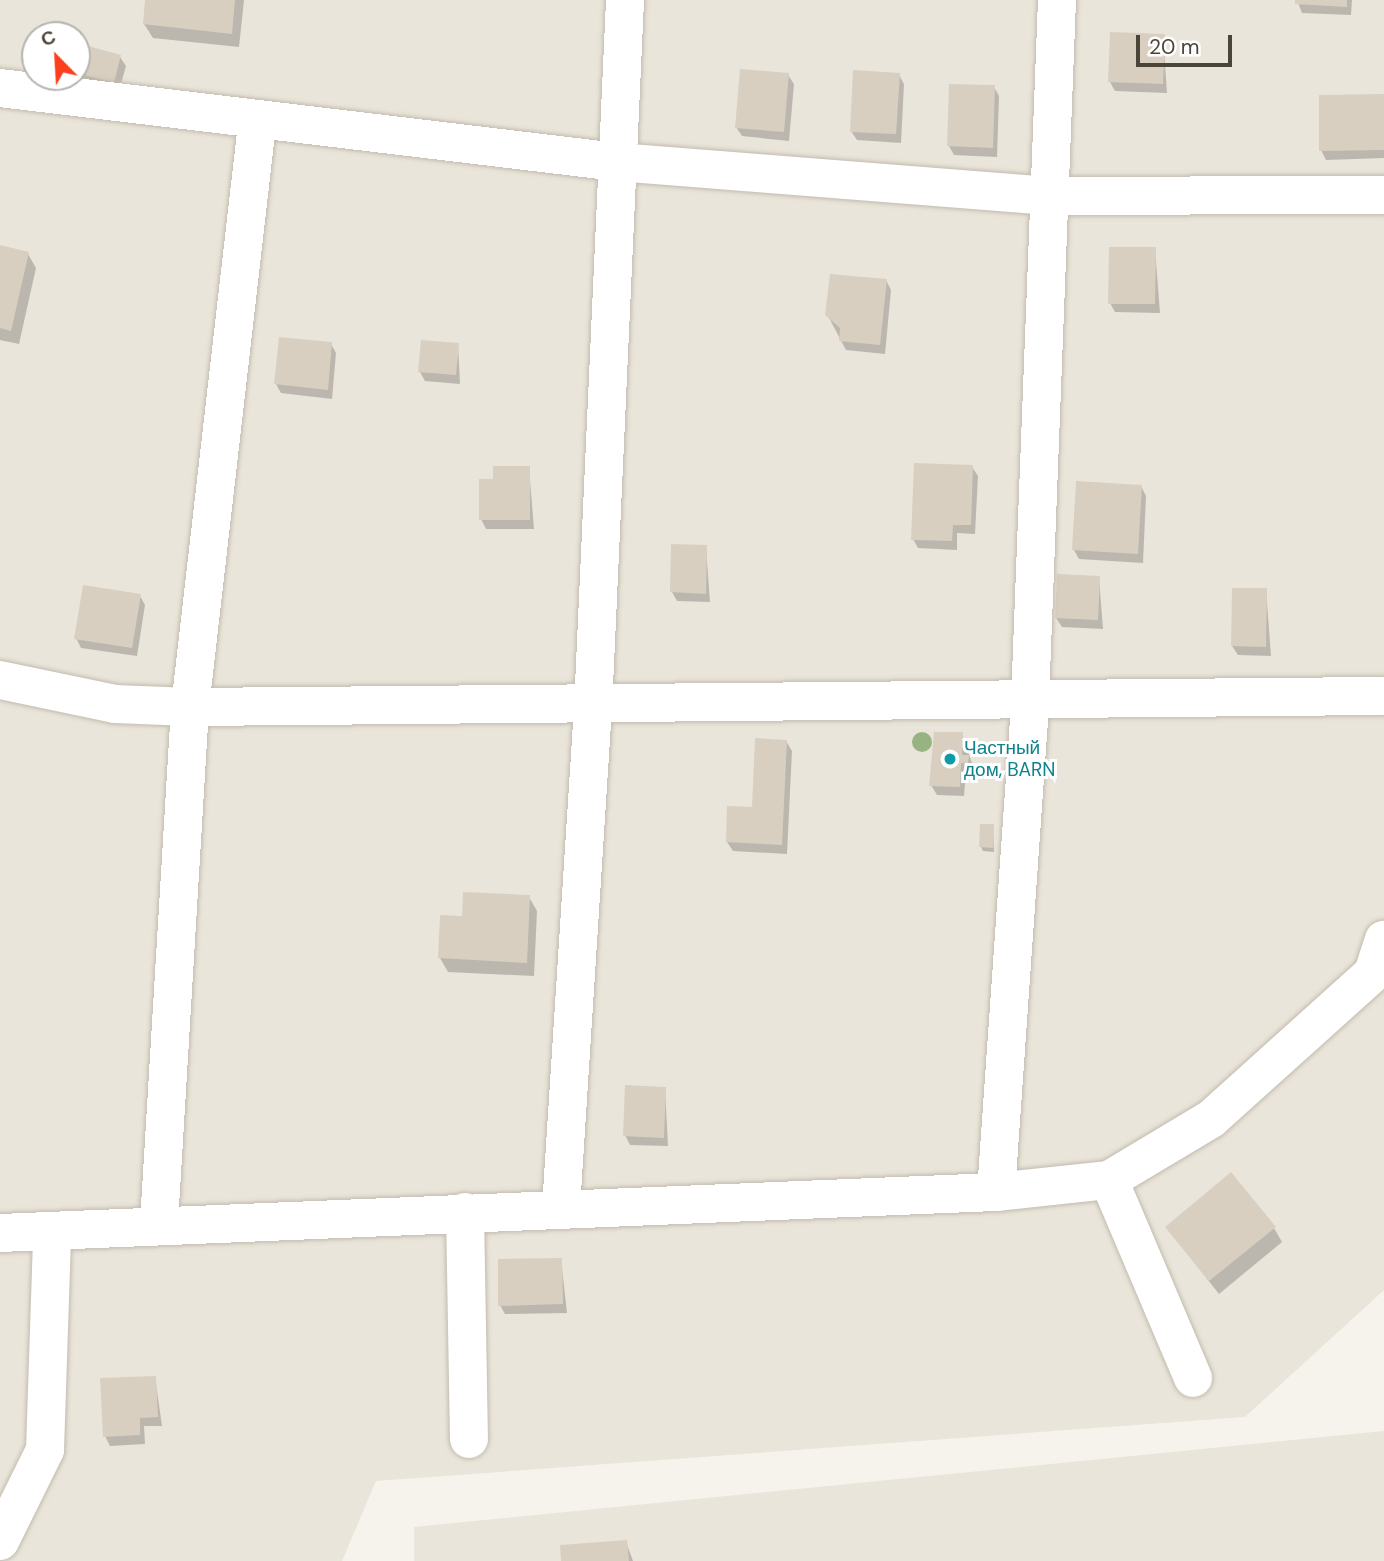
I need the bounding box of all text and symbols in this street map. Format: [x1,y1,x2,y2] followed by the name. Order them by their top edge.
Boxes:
[21,21,91,91] north arrow
[1139,21,1235,65] scale bar
[37,24,59,52] text: С
[1149,33,1200,61] text: 20 m
[964,737,1055,781] place label: Частный дом, BARN
[942,751,958,767] marker: Частный дом, BARN

